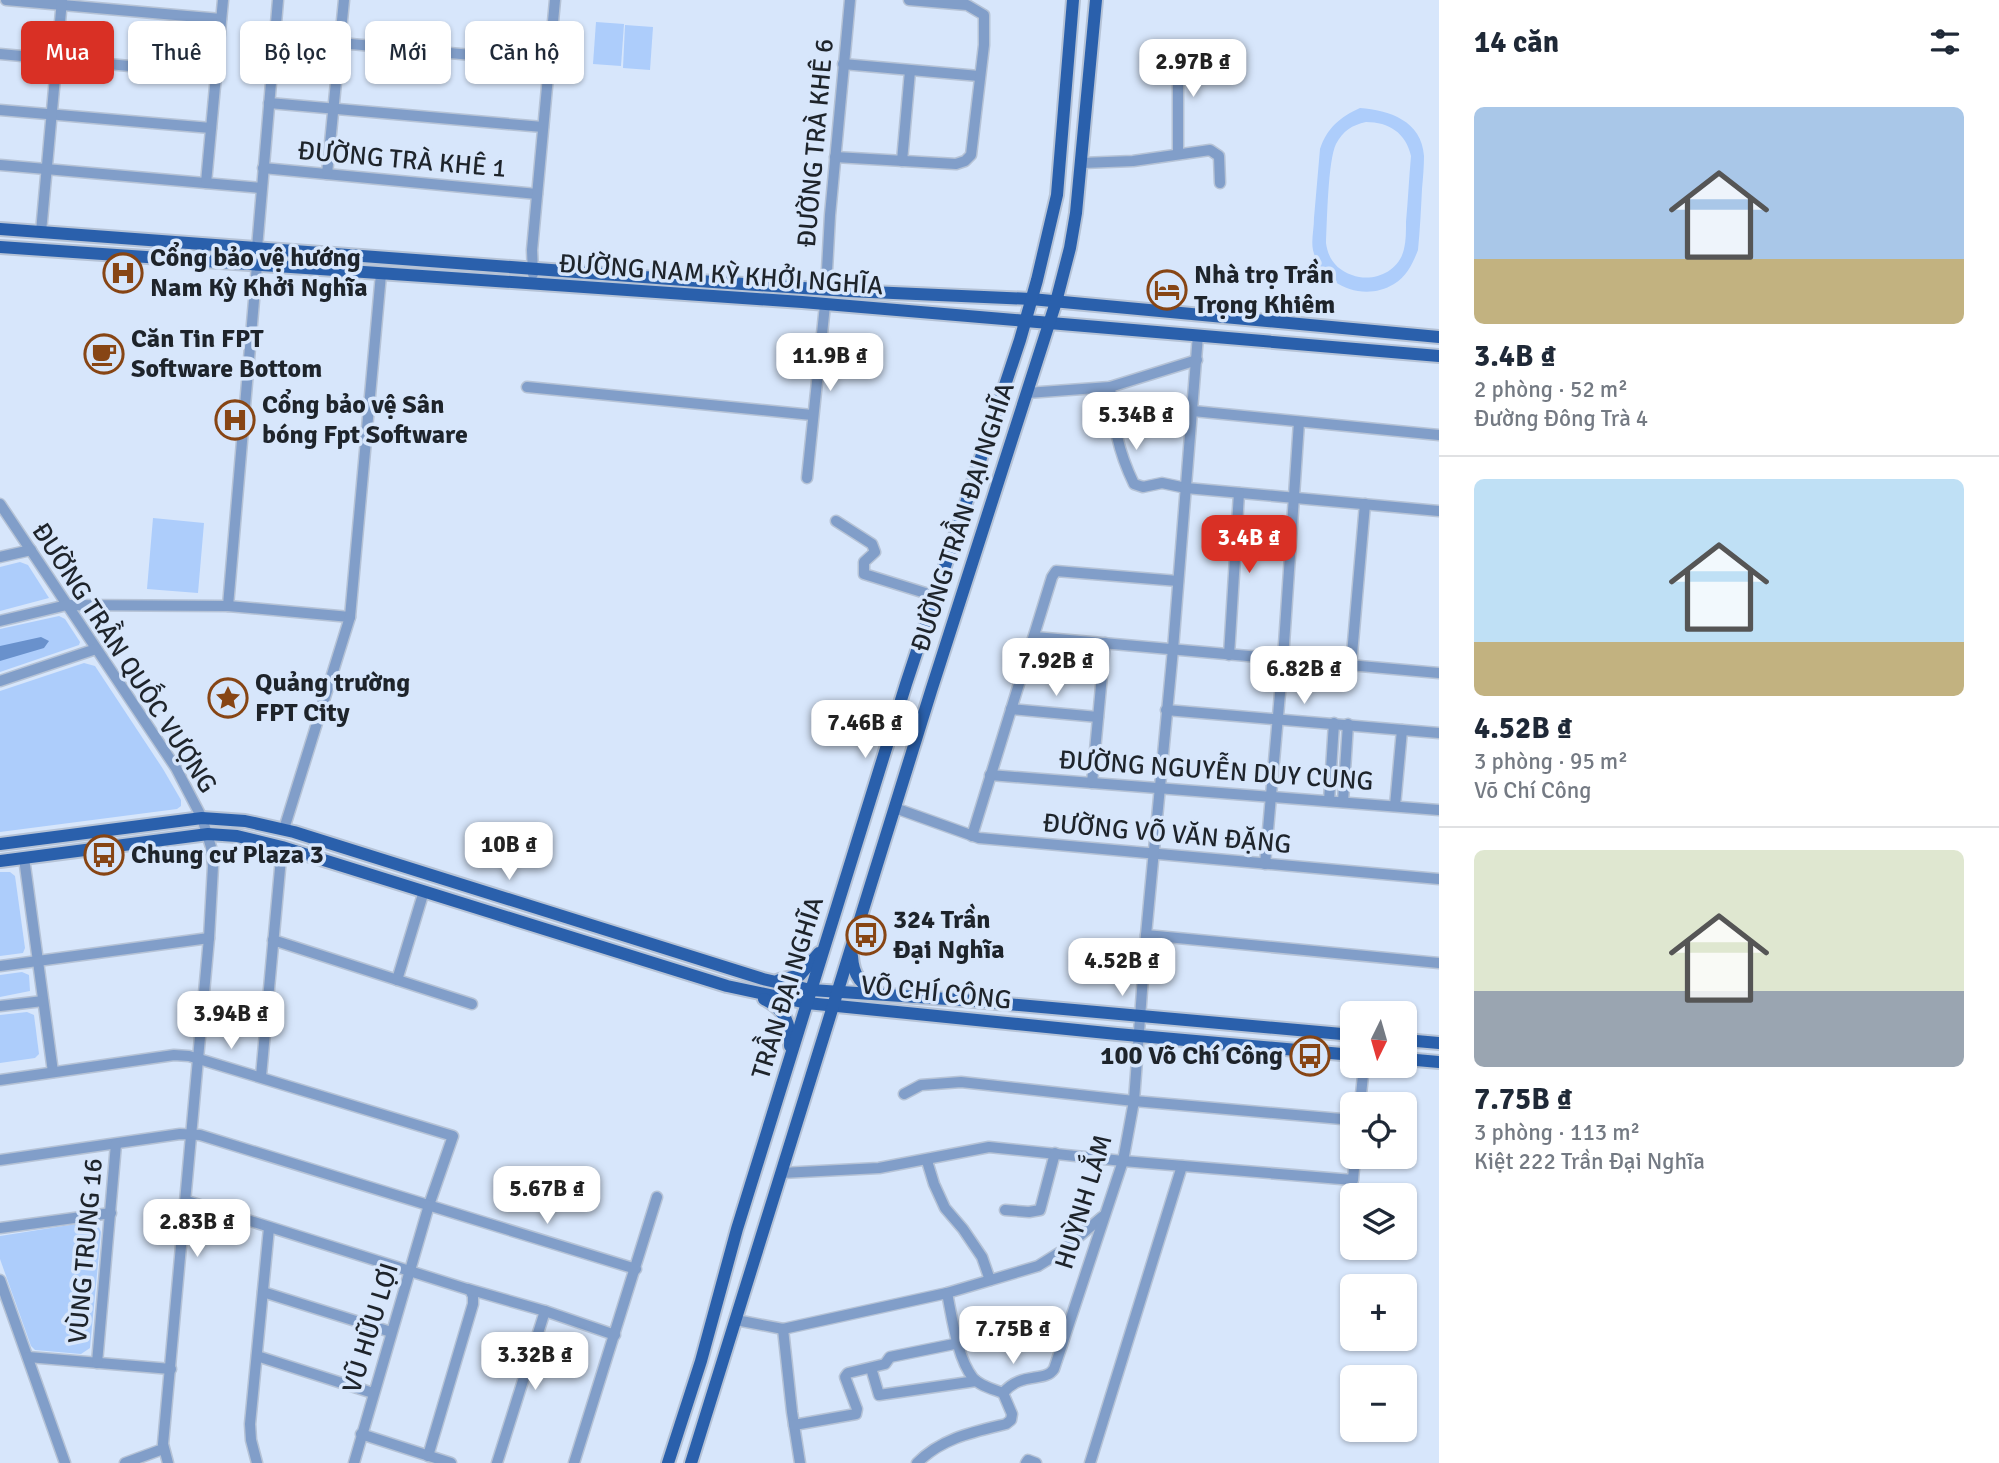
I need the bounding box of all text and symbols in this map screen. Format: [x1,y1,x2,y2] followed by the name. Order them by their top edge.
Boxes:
[21,21,114,84] chip: Mua
[128,21,226,84] chip: Thuê
[240,21,351,84] chip: Bộ lọc
[365,21,451,84] chip: Mới
[465,21,584,84] chip: Căn hộ
[1926,23,1964,61] icon: filters
[1474,24,1559,61] text: 14 căn
[791,37,841,249] street label: ĐƯỜNG TRÀ KHÊ 6
[1128,40,1258,99] pin: 2.97B ₫
[1155,47,1231,76] text: 2.97B ₫
[296,135,508,185] street label: ĐƯỜNG TRÀ KHÊ 1
[1656,152,1782,278] icon: home
[150,241,368,304] place label: Cổng bảo vệ hướng Nam Kỳ Khởi Nghĩa
[558,248,885,302] street label: ĐƯỜNG NAM KỲ KHỞI NGHĨA
[102,252,144,294] hospital icon: Cổng bảo vệ hướng Nam Kỳ Khởi Nghĩa
[1194,258,1335,321] place label: Nhà trọ Trần Trọng Khiêm
[1146,269,1188,311] hotel icon: Nhà trọ Trần Trọng Khiêm
[131,323,322,385] place label: Căn Tin FPT Software Bottom
[83,333,125,375] cafe icon: Căn Tin FPT Software Bottom
[765,334,895,393] pin: 11.9B ₫
[1474,338,1556,375] text: 3.4B ₫
[792,341,868,370] text: 11.9B ₫
[1474,375,1628,404] text: 2 phòng · 52 m²
[901,377,1022,656] street label: ĐƯỜNG TRẦN ĐẠI NGHĨA
[262,388,468,451] place label: Cổng bảo vệ Sân bóng Fpt Software
[1071,392,1201,452] pin: 5.34B ₫
[214,399,256,441] hospital icon: Cổng bảo vệ Sân bóng Fpt Software
[1098,400,1174,429] text: 5.34B ₫
[1474,404,1648,433] text: Đường Đông Trà 4
[25,515,227,799] street label: ĐƯỜNG TRẦN QUỐC VƯỢNG
[1192,516,1306,575] pin: 3.4B ₫
[1217,523,1281,552] text: 3.4B ₫
[1656,524,1782,650] icon: home
[991,638,1121,698] pin: 7.92B ₫
[1018,646,1094,675] text: 7.92B ₫
[1239,646,1369,706] pin: 6.82B ₫
[1266,654,1342,683] text: 6.82B ₫
[255,667,410,729] place label: Quảng trường FPT City
[207,677,249,719] place icon: Quảng trường FPT City
[800,700,930,760] pin: 7.46B ₫
[827,708,903,737] text: 7.46B ₫
[1474,710,1572,747] text: 4.52B ₫
[1058,741,1375,798] street label: ĐƯỜNG NGUYỄN DUY CUNG
[1474,747,1628,776] text: 3 phòng · 95 m²
[1474,776,1591,805] text: Võ Chí Công
[1041,807,1293,861] street label: ĐƯỜNG VÕ VĂN ĐẶNG
[460,822,558,882] pin: 10B ₫
[481,830,537,859] text: 10B ₫
[83,834,125,876] bus stop icon: Chung cư Plaza 3
[131,839,324,871] place label: Chung cư Plaza 3
[741,892,831,1083] street label: TRẦN ĐẠI NGHĨA
[1656,895,1782,1021] icon: home
[893,903,1005,966] place label: 324 Trần Đại Nghĩa
[845,914,887,956] bus stop icon: 324 Trần Đại Nghĩa
[1057,939,1187,998] pin: 4.52B ₫
[1084,946,1160,975] text: 4.52B ₫
[859,969,1013,1017] street label: VÕ CHÍ CÔNG
[166,992,296,1051] pin: 3.94B ₫
[193,999,269,1028] text: 3.94B ₫
[1340,1001,1418,1078] north arrow
[1340,1001,1417,1442] map controls
[1289,1035,1331,1077] bus stop icon: 100 Võ Chí Công
[1100,1040,1283,1072] place label: 100 Võ Chí Công
[1474,1081,1572,1118] text: 7.75B ₫
[1340,1092,1417,1169] button: locate
[1474,1118,1640,1147] text: 3 phòng · 113 m²
[1045,1130,1120,1273] street label: HUỲNH LẮM
[1474,1147,1705,1176] text: Kiệt 222 Trần Đại Nghĩa
[62,1157,110,1345] street label: VÙNG TRUNG 16
[482,1166,612,1226] pin: 5.67B ₫
[509,1174,585,1203] text: 5.67B ₫
[1340,1183,1417,1260] button: layers
[132,1200,262,1259] pin: 2.83B ₫
[159,1207,235,1236] text: 2.83B ₫
[336,1259,406,1397] street label: VŨ HỮU LỢI
[1340,1274,1417,1351] button: +
[948,1306,1078,1366] pin: 7.75B ₫
[975,1314,1051,1343] text: 7.75B ₫
[470,1332,600,1392] pin: 3.32B ₫
[497,1340,573,1369] text: 3.32B ₫
[1340,1365,1417,1442] button: −

